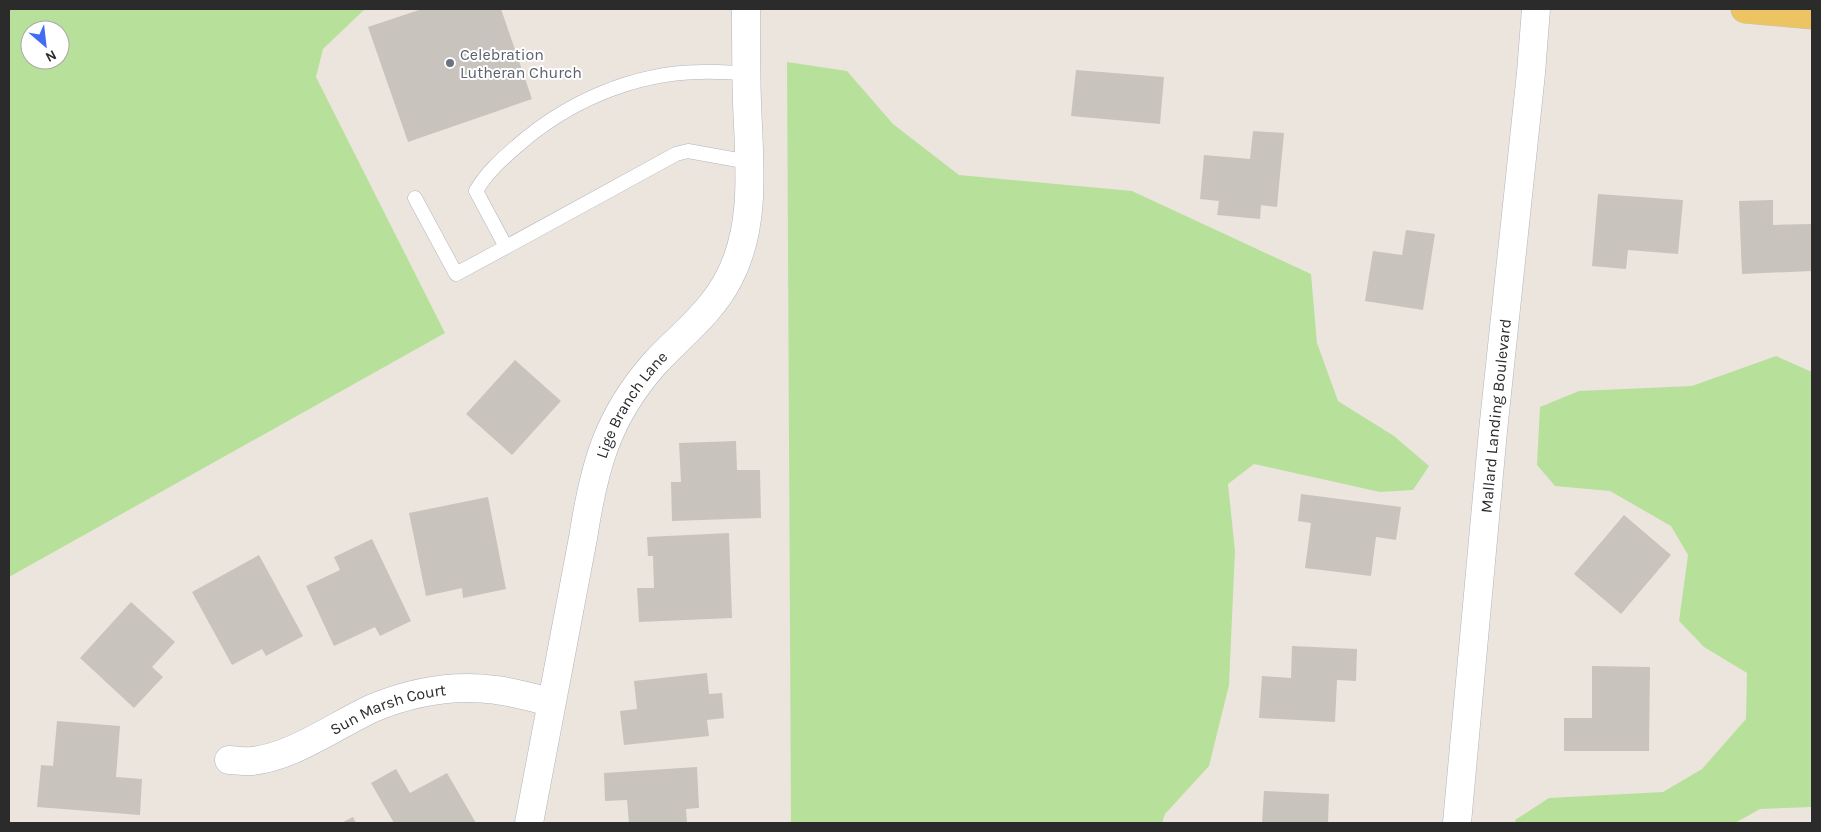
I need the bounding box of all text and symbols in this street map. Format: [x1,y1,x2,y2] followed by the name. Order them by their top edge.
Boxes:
[20,20,70,70] north arrow
[460,45,582,82] place label: Celebration Lutheran Church
[42,46,59,66] text: N
[444,57,456,69] marker: Celebration Lutheran Church
[1477,318,1515,514] street label: Mallard Landing Boulevard
[592,347,671,461] street label: Lige Branch Lane
[327,680,447,739] street label: Sun Marsh Court

